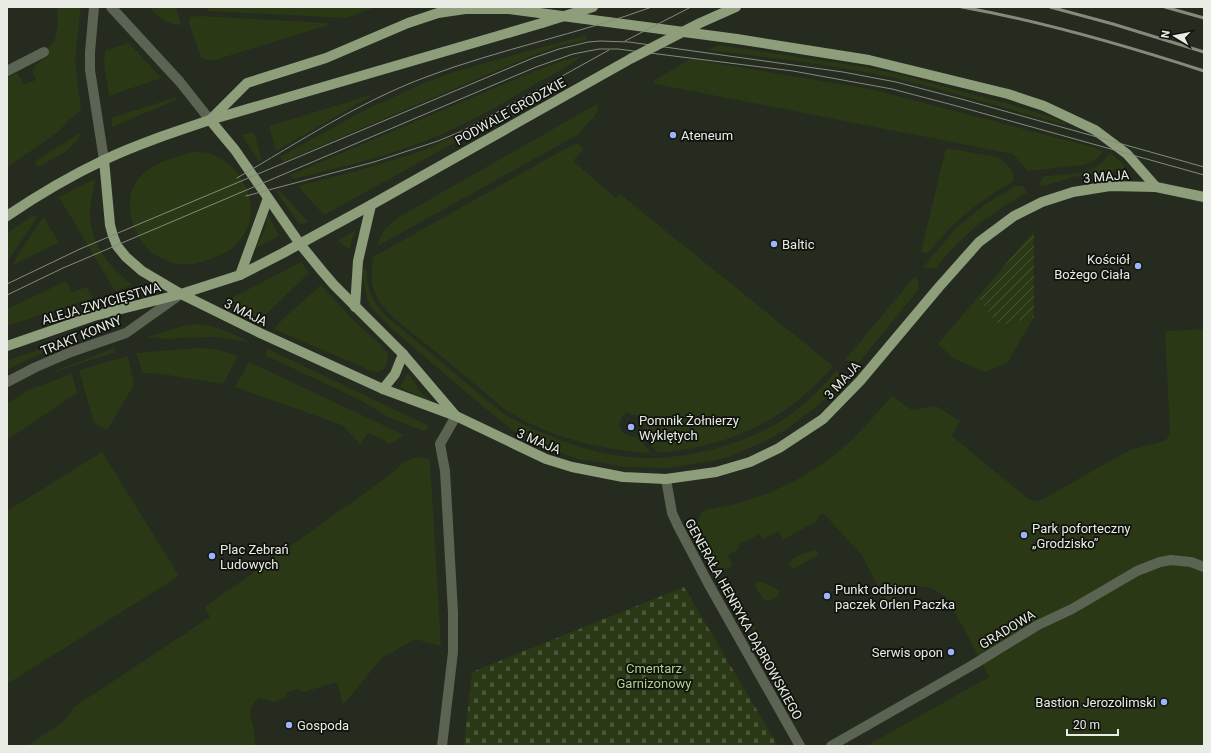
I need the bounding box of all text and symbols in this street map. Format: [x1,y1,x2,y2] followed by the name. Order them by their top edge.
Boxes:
[1155,16,1195,56] north arrow
[1159,29,1173,39] text: N
[452,75,568,148] street label: PODWALE GRODZKIE
[681,128,733,143] place label: Ateneum
[668,130,678,140] marker: Ateneum
[1082,167,1130,186] street label: 3 MAJA
[782,237,815,252] place label: Baltic
[769,239,779,249] marker: Baltic
[1054,252,1130,282] place label: Kościół Bożego Ciała
[1133,261,1143,271] marker: Kościół Bożego Ciała
[40,279,163,328] street label: ALEJA ZWYCIĘSTWA
[222,296,270,329] street label: 3 MAJA
[38,312,124,359] street label: TRAKT KONNY
[821,358,864,402] street label: 3 MAJA
[639,413,739,443] place label: Pomnik Żołnierzy Wyklętych
[626,422,636,432] marker: Pomnik Żołnierzy Wyklętych
[515,426,563,458] street label: 3 MAJA
[682,516,805,722] street label: GENERAŁA HENRYKA DĄBROWSKIEGO
[1032,521,1131,551] place label: Park poforteczny „Grodzisko”
[1019,530,1029,540] marker: Park poforteczny „Grodzisko”
[220,542,289,572] place label: Plac Zebrań Ludowych
[207,551,217,561] marker: Plac Zebrań Ludowych
[835,582,955,612] place label: Punkt odbioru paczek Orlen Paczka
[822,591,832,601] marker: Punkt odbioru paczek Orlen Paczka
[977,607,1038,652] street label: GRADOWA
[872,645,943,660] place label: Serwis opon
[946,647,956,657] marker: Serwis opon
[617,661,691,691] park label: Cmentarz Garnizonowy
[1035,695,1156,710] place label: Bastion Jerozolimski
[1159,697,1169,707] marker: Bastion Jerozolimski
[1067,711,1118,737] scale bar
[297,718,349,733] place label: Gospoda
[1073,718,1100,732] text: 20 m
[284,720,294,730] marker: Gospoda

